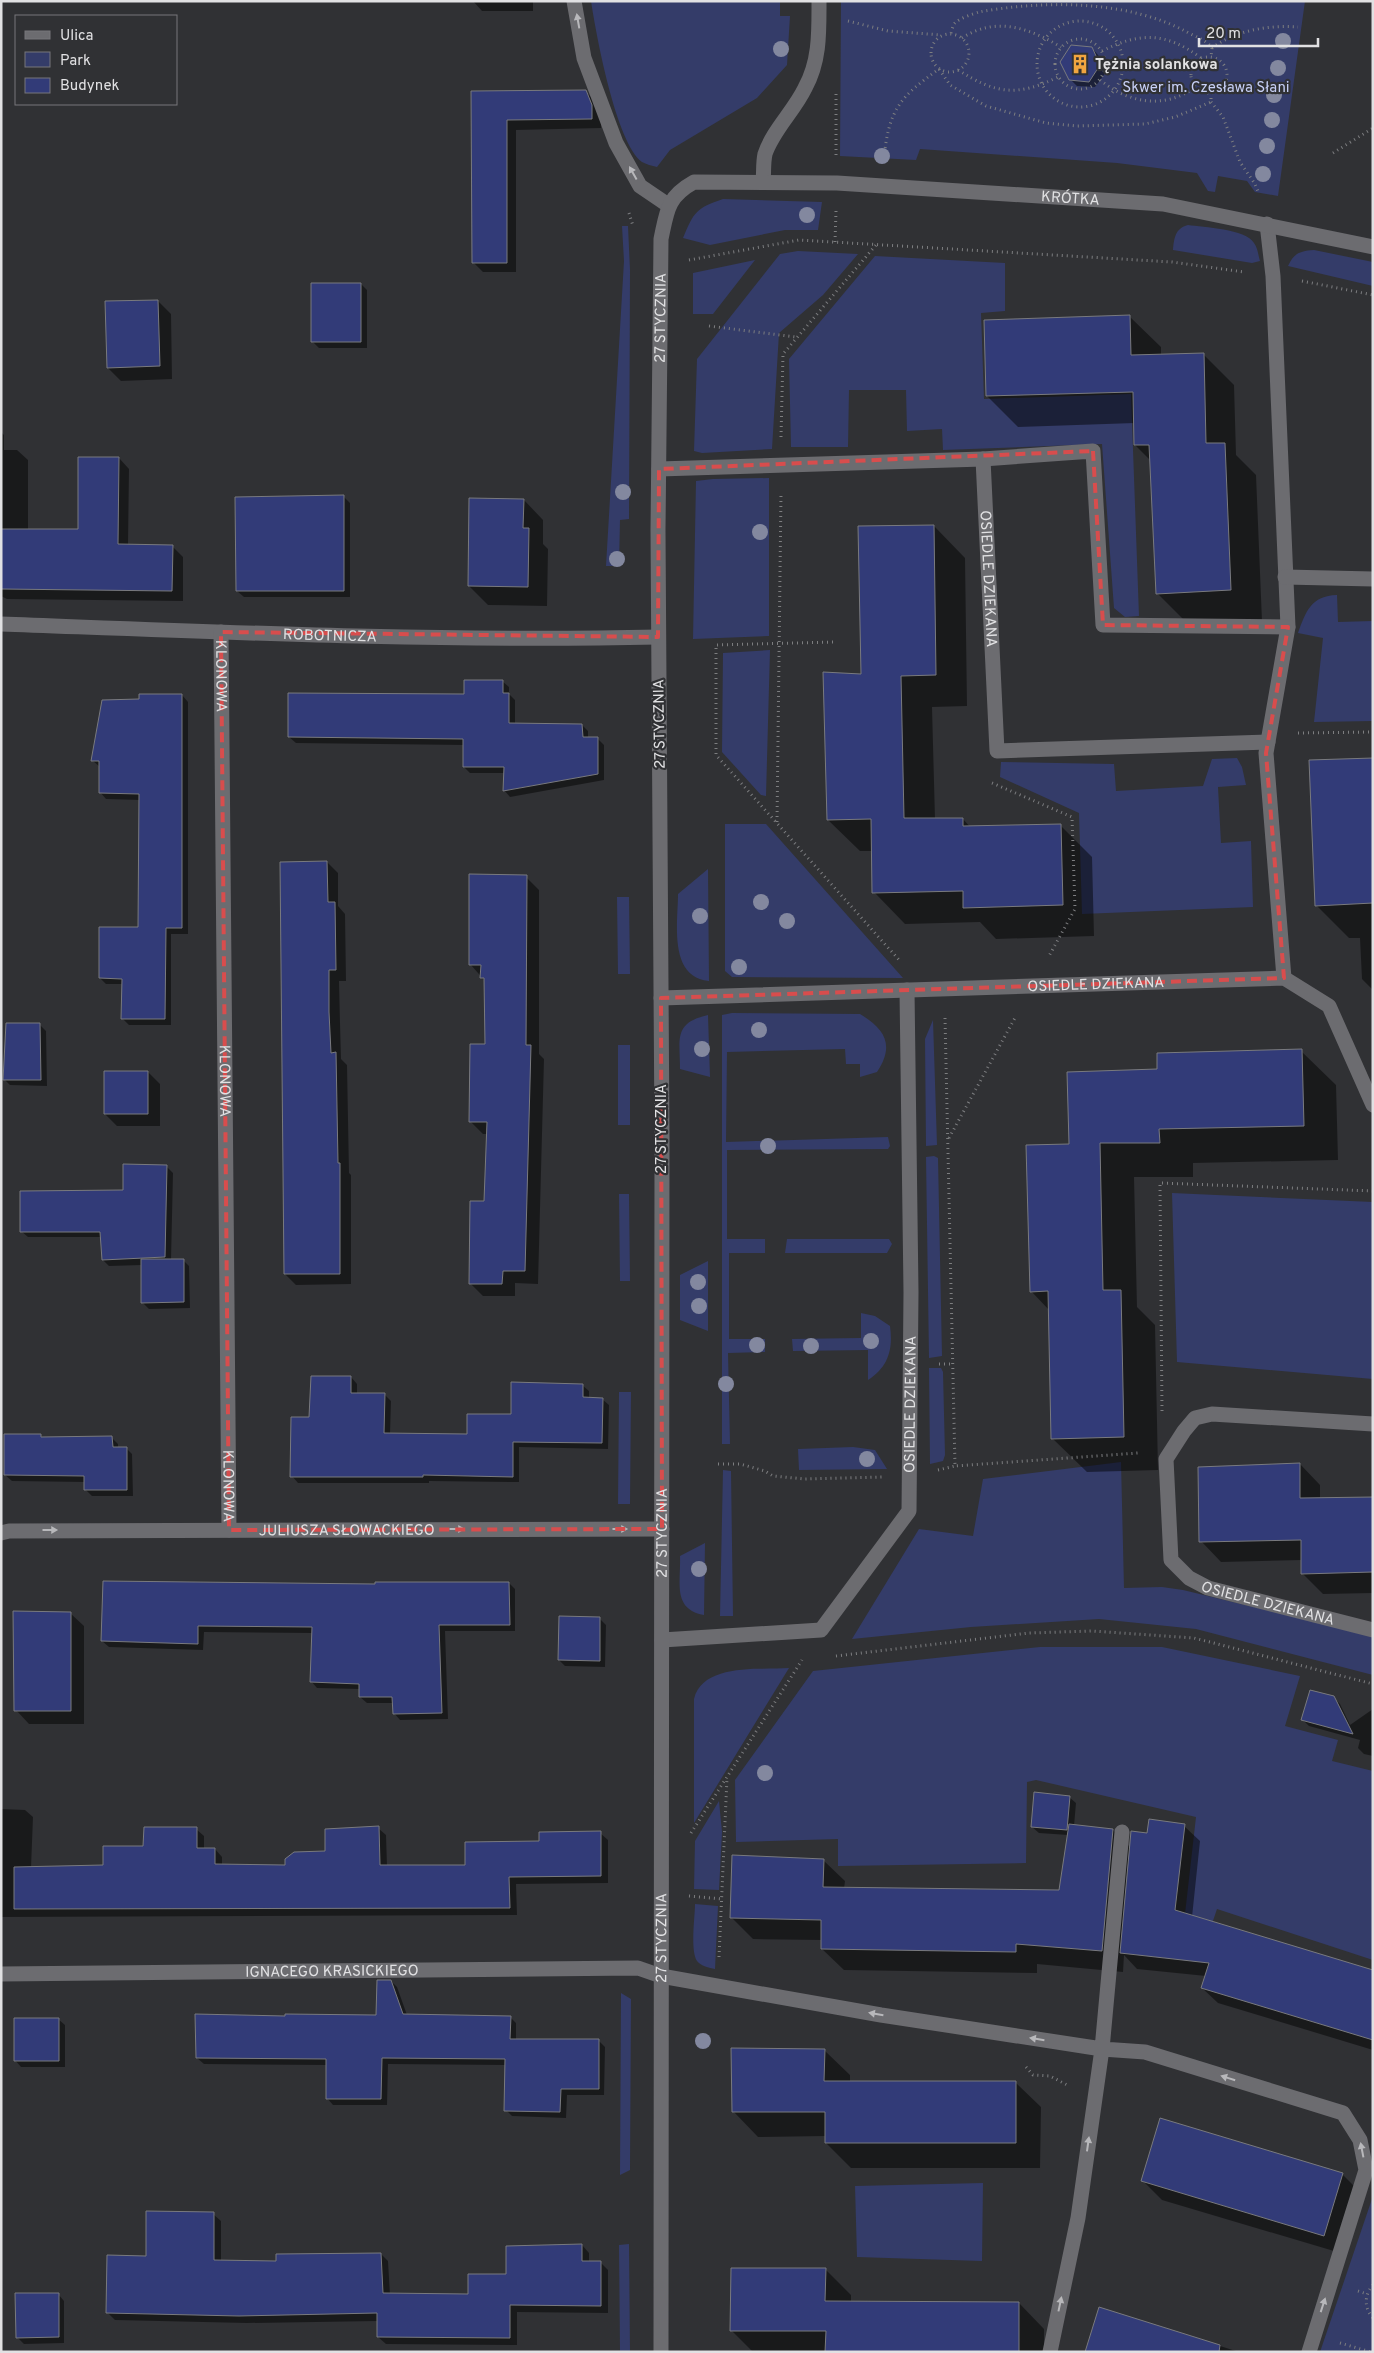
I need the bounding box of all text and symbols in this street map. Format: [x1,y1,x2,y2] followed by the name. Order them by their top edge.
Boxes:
[573,13,581,29] one-way arrow
[15,15,178,105] legend
[1199,15,1318,47] scale bar
[1206,25,1241,44] text: 20 m
[60,27,93,46] text: Ulica
[60,52,91,71] text: Park
[1069,53,1091,75] building icon: Tężnia solankowa
[1095,56,1218,75] place label: Tężnia solankowa
[60,77,119,96] text: Budynek
[1122,79,1290,98] park label: Skwer im. Czesława Słani
[628,166,637,180] one-way arrow
[1040,187,1100,211] street label: KRÓTKA
[652,273,672,363] street label: 27 STYCZNIA
[974,510,1000,648] street label: OSIEDLE DZIEKANA
[283,626,377,648] street label: ROBOTNICZA
[210,640,230,712] street label: KLONOWA
[650,679,671,769] street label: 27 STYCZNIA
[1027,974,1165,997] street label: OSIEDLE DZIEKANA
[214,1045,233,1117] street label: KLONOWA
[653,1084,672,1174] street label: 27 STYCZNIA
[901,1336,922,1473] street label: OSIEDLE DZIEKANA
[217,1450,237,1522] street label: KLONOWA
[654,1488,673,1578] street label: 27 STYCZNIA
[259,1522,435,1541] street label: JULIUSZA SŁOWACKIEGO
[449,1525,465,1533] one-way arrow
[612,1525,628,1533] one-way arrow
[42,1526,58,1534] one-way arrow
[1197,1578,1336,1631] street label: OSIEDLE DZIEKANA
[653,1893,672,1983] street label: 27 STYCZNIA
[245,1962,419,1983] street label: IGNACEGO KRASICKIEGO
[868,2010,884,2018] one-way arrow
[1029,2034,1045,2042] one-way arrow
[1220,2073,1235,2081] one-way arrow
[1085,2136,1093,2152] one-way arrow
[1358,2141,1366,2157] one-way arrow
[1056,2296,1064,2312] one-way arrow
[1320,2298,1328,2313] one-way arrow

